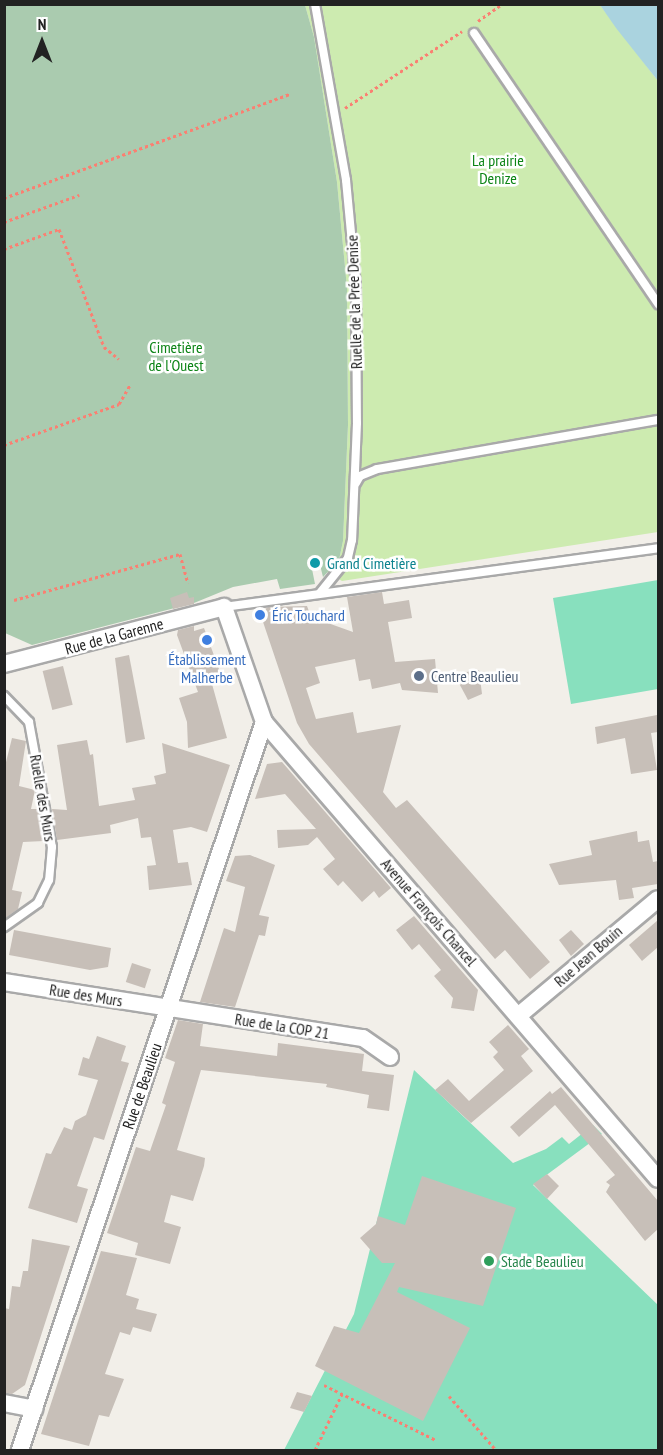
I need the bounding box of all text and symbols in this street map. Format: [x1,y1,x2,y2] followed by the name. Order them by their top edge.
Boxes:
[12,12,72,72] north arrow
[38,14,46,34] text: N
[472,150,524,188] park label: La prairie Denize
[342,235,366,369] street label: Ruelle de la Prée Denise
[148,337,204,375] park label: Cimetière de l'Ouest
[327,553,416,573] place label: Grand Cimetière
[308,556,322,570] marker: Grand Cimetière
[272,605,346,625] place label: Éric Touchard
[253,608,267,622] marker: Éric Touchard
[63,614,165,658] street label: Rue de la Garenne
[200,633,214,647] marker: Établissement Malherbe
[168,649,246,687] place label: Établissement Malherbe
[431,666,519,686] place label: Centre Beaulieu
[412,669,426,683] marker: Centre Beaulieu
[26,753,60,843] street label: Ruelle des Murs
[377,854,481,970] street label: Avenue François Chancel
[550,921,626,991] street label: Rue Jean Bouin
[48,980,124,1010] street label: Rue des Murs
[233,1009,331,1043] street label: Rue de la COP 21
[118,1040,166,1132] street label: Rue de Beaulieu
[501,1251,584,1271] place label: Stade Beaulieu
[482,1254,496,1268] marker: Stade Beaulieu

